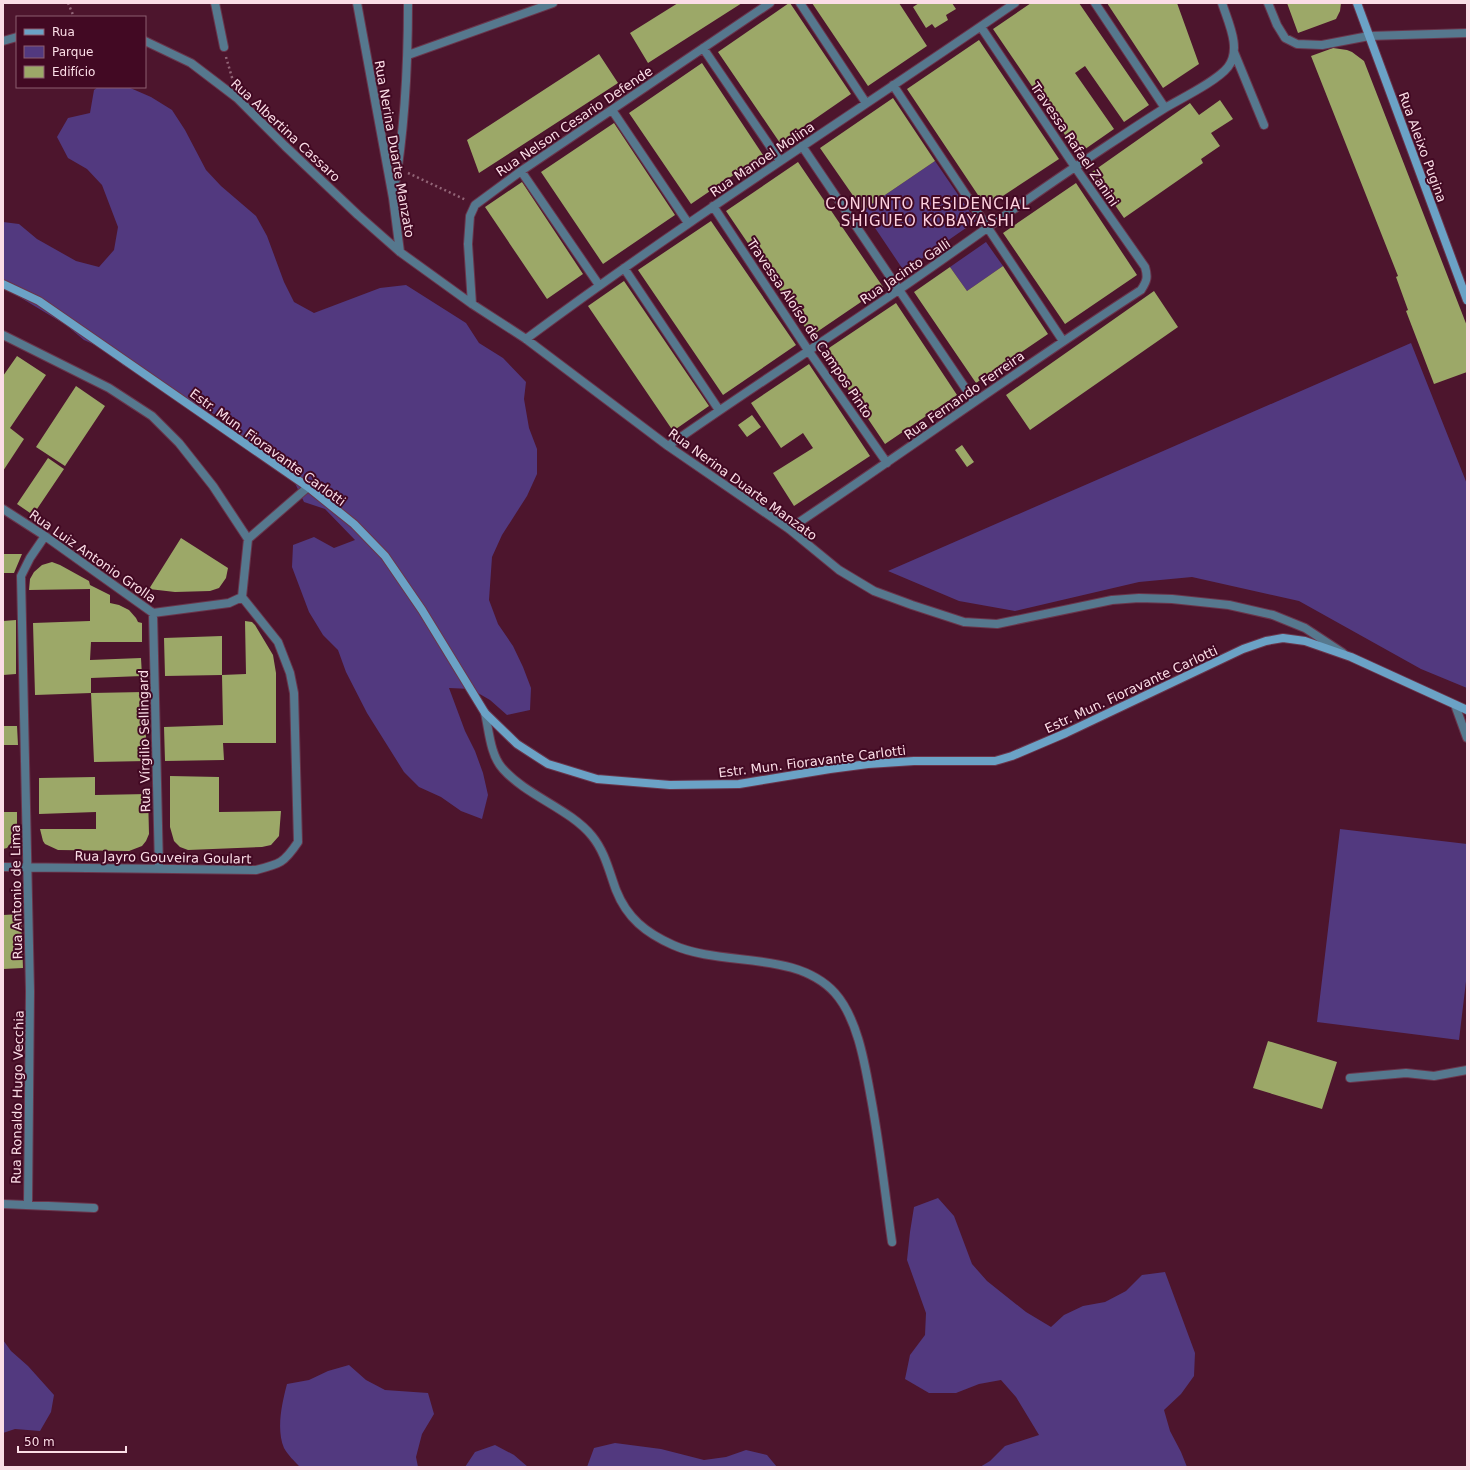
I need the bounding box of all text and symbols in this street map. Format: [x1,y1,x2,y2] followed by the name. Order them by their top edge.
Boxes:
[16,16,146,88] legend
[52,25,75,39] text: Rua
[52,45,93,59] text: Parque
[372,59,418,239] street label: Rua Nerina Duarte Manzato
[493,63,655,179] street label: Rua Nelson Cesario Defende
[52,65,95,79] text: Edifício
[228,76,343,185] street label: Rua Albertina Cassaro
[1027,79,1122,209] street label: Travessa Rafael Zanini
[1396,90,1449,204] street label: Rua Aleixo Pugina
[707,119,817,200] street label: Rua Manoel Molina
[825,195,1031,230] district label: CONJUNTO RESIDENCIAL SHIGUEO KOBAYASHI
[743,235,875,421] street label: Travessa Aloíso de Campos Pinto
[857,236,953,307] street label: Rua Jacinto Galli
[901,348,1027,443] street label: Rua Fernando Ferreira
[187,386,348,509] street label: Estr. Mun. Fioravante Carlotti
[666,425,820,543] street label: Rua Nerina Duarte Manzato
[27,507,159,606] street label: Rua Luiz Antonio Grolla
[1043,643,1220,736] street label: Estr. Mun. Fioravante Carlotti
[136,670,153,812] street label: Rua Vírgilio Sellingard
[717,743,907,780] street label: Estr. Mun. Fioravante Carlotti
[8,824,25,960] street label: Rua Antonio de Lima
[75,848,251,867] street label: Rua Jayro Gouveira Goulart
[8,1010,27,1184] street label: Rua Ronaldo Hugo Vecchia
[18,1428,126,1454] scale bar
[24,1435,55,1449] text: 50 m

